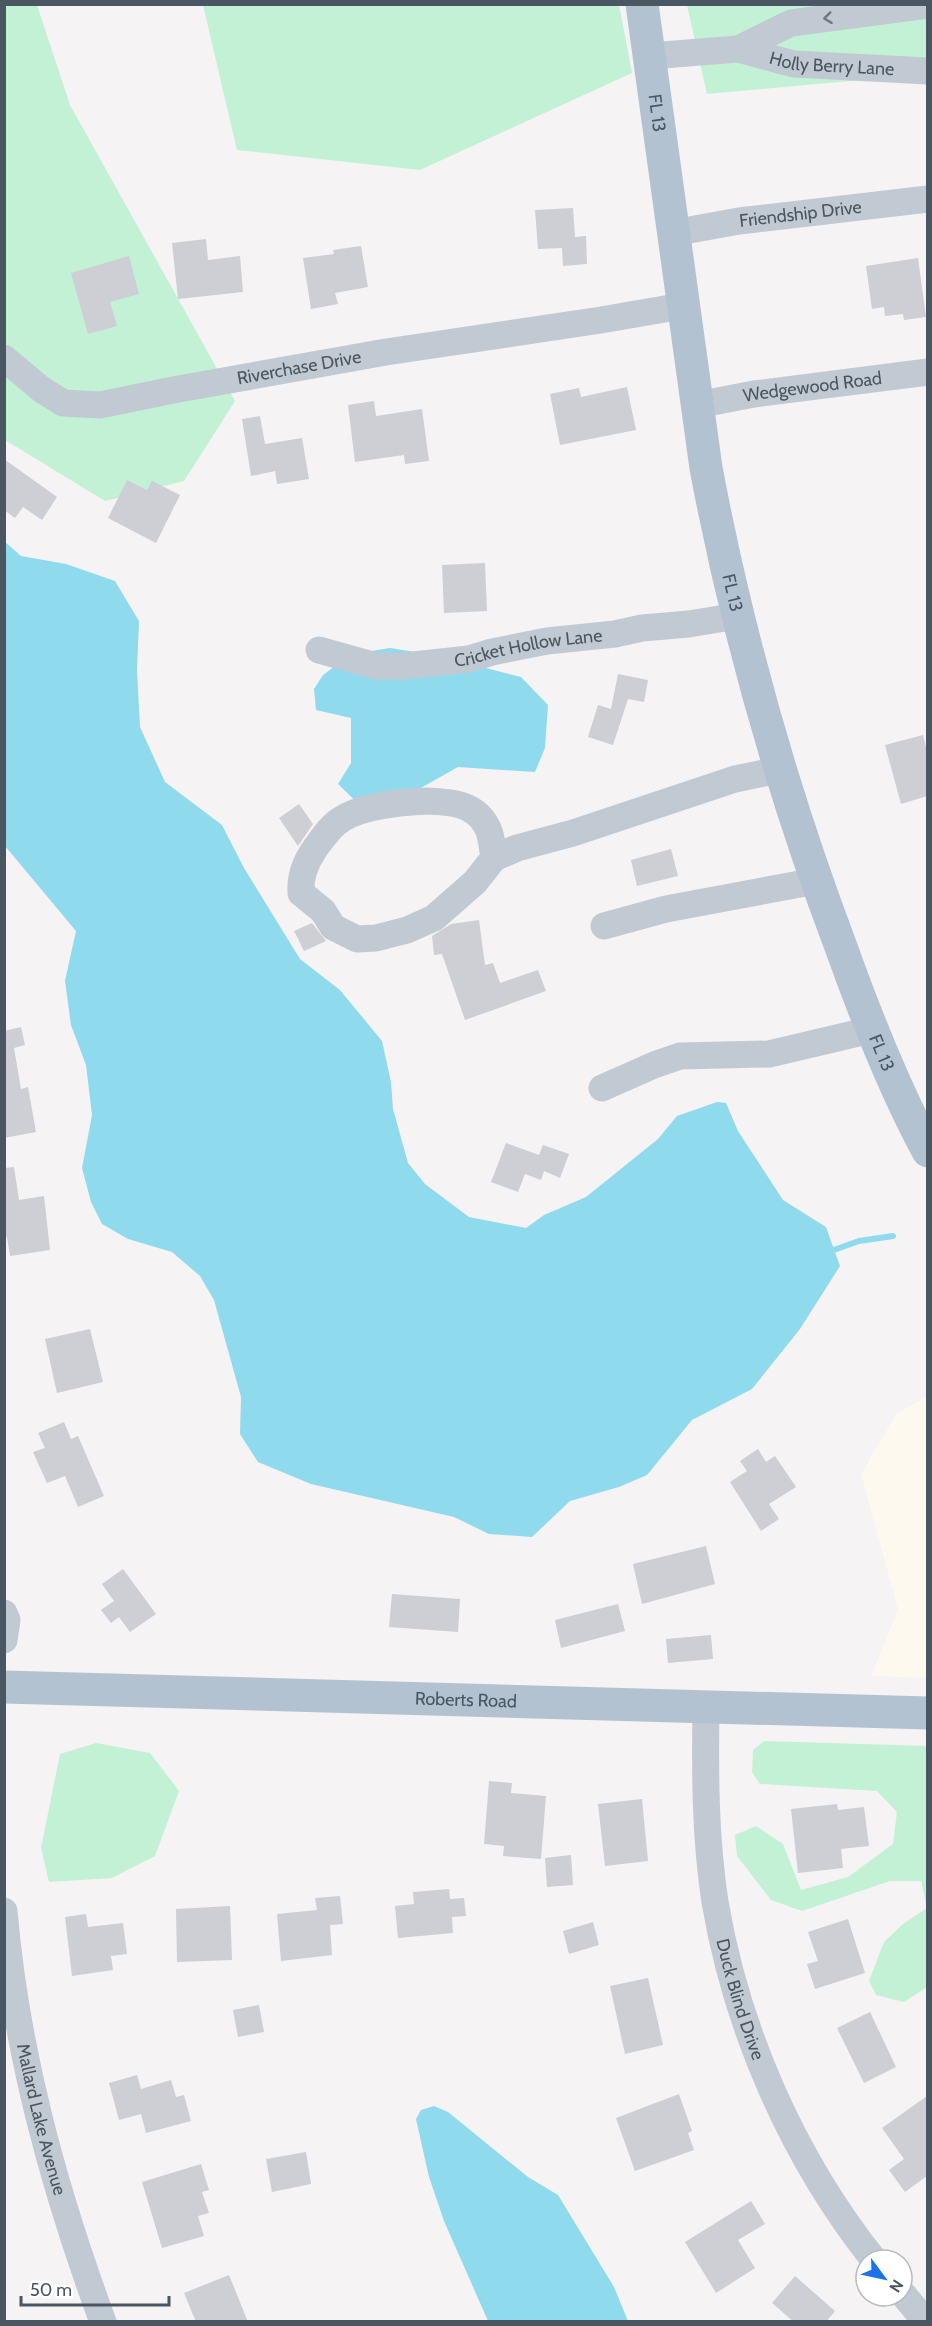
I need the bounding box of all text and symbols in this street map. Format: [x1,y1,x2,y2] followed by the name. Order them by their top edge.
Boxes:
[823,11,832,23] one-way arrow
[767,47,895,80] street label: Holly Berry Lane
[644,93,671,133] street label: FL 13
[738,196,863,232] street label: Friendship Drive
[235,346,363,389] street label: Riverchase Drive
[741,367,883,407] street label: Wedgewood Road
[717,572,748,614] street label: FL 13
[453,624,603,672] street label: Cricket Hollow Lane
[864,1031,899,1075] street label: FL 13
[415,1688,517,1712] street label: Roberts Road
[711,1936,769,2063] street label: Duck Blind Drive
[12,2042,71,2198] street label: Mallard Lake Avenue
[854,2248,914,2308] north arrow
[21,2269,170,2307] scale bar
[885,2276,907,2296] text: N
[30,2279,72,2301] text: 50 m

